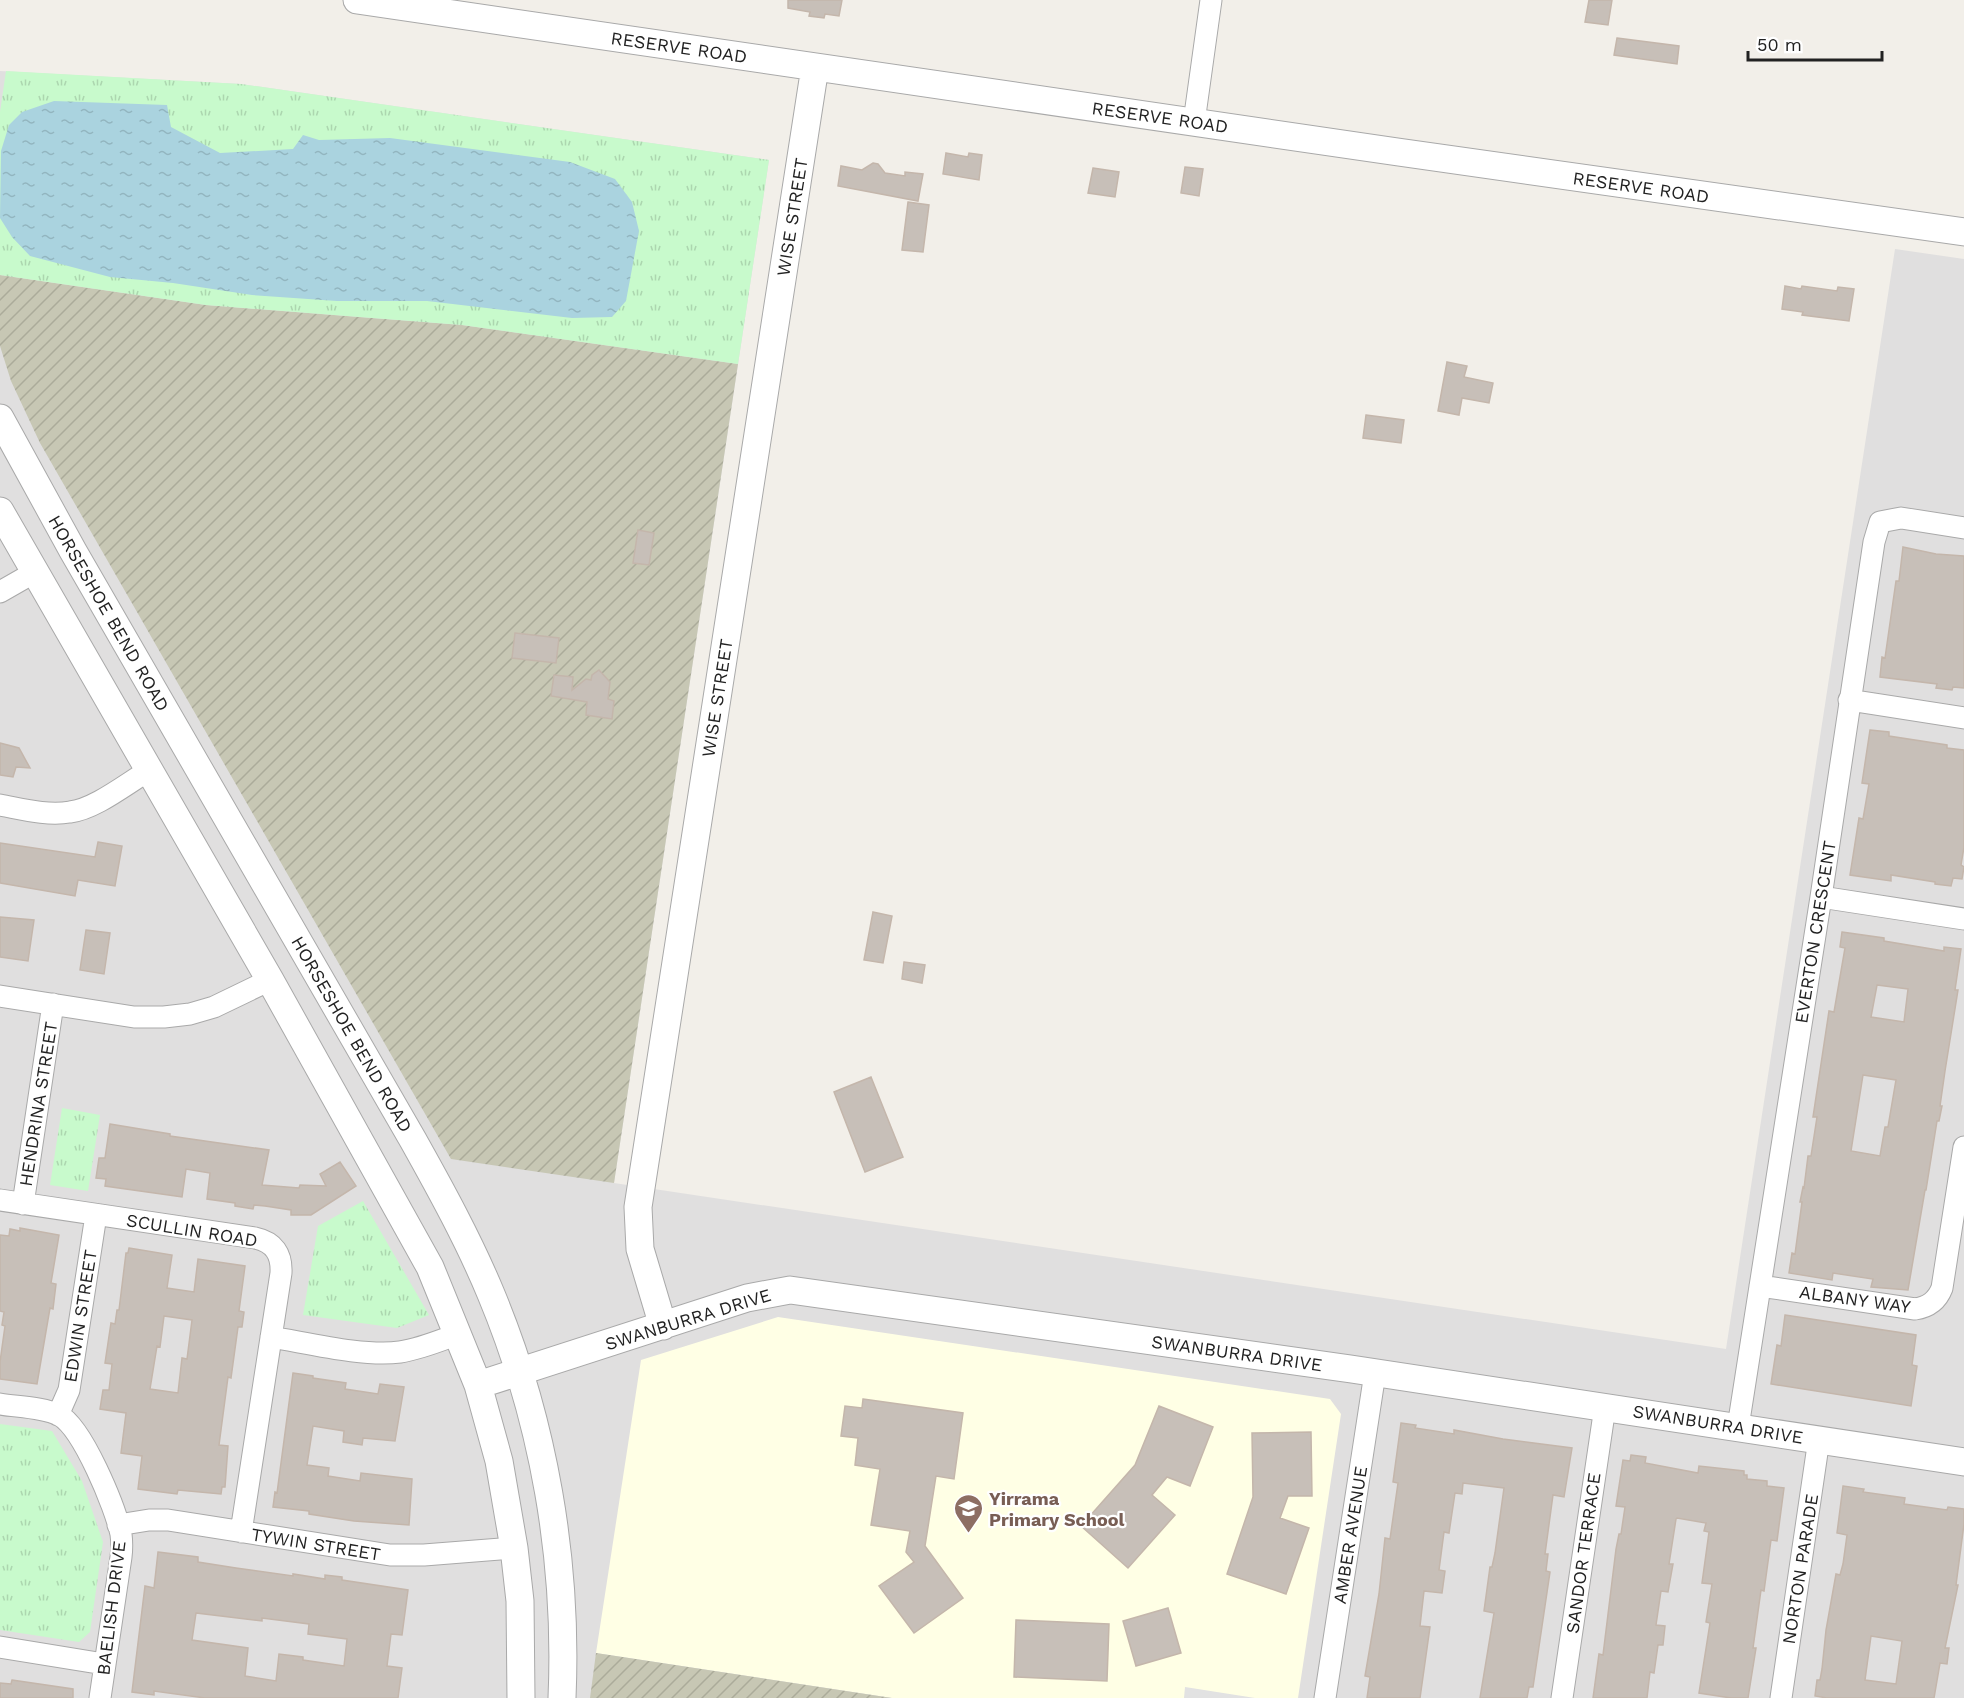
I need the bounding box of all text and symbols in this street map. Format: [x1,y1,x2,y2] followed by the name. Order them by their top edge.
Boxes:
[1748,24,1882,62] scale bar
[610,27,748,67] street label: RESERVE ROAD
[1757,34,1802,55] text: 50 m
[1091,97,1229,137] street label: RESERVE ROAD
[772,156,812,278] street label: WISE STREET
[1572,167,1710,207] street label: RESERVE ROAD
[44,511,174,715] street label: HORSESHOE BEND ROAD
[697,637,737,759] street label: WISE STREET
[1790,839,1840,1025] street label: EVERTON CRESCENT
[287,932,417,1136] street label: HORSESHOE BEND ROAD
[15,1020,61,1188] street label: HENDRINA STREET
[125,1209,259,1251] street label: SCULLIN ROAD
[59,1248,101,1384] street label: EDWIN STREET
[1798,1281,1913,1317] street label: ALBANY WAY
[603,1284,773,1354] street label: SWANBURRA DRIVE
[1150,1331,1324,1375] street label: SWANBURRA DRIVE
[1631,1400,1805,1448] street label: SWANBURRA DRIVE
[1329,1465,1371,1605] street label: AMBER AVENUE
[1561,1471,1605,1635] street label: SANDOR TERRACE
[989,1488,1125,1530] place label: Yirrama Primary School
[952,1492,984,1534] school or university icon: Yirrama Primary School
[1778,1492,1822,1646] street label: NORTON PARADE
[250,1523,382,1565] street label: TYWIN STREET
[92,1540,130,1676] street label: BAELISH DRIVE

